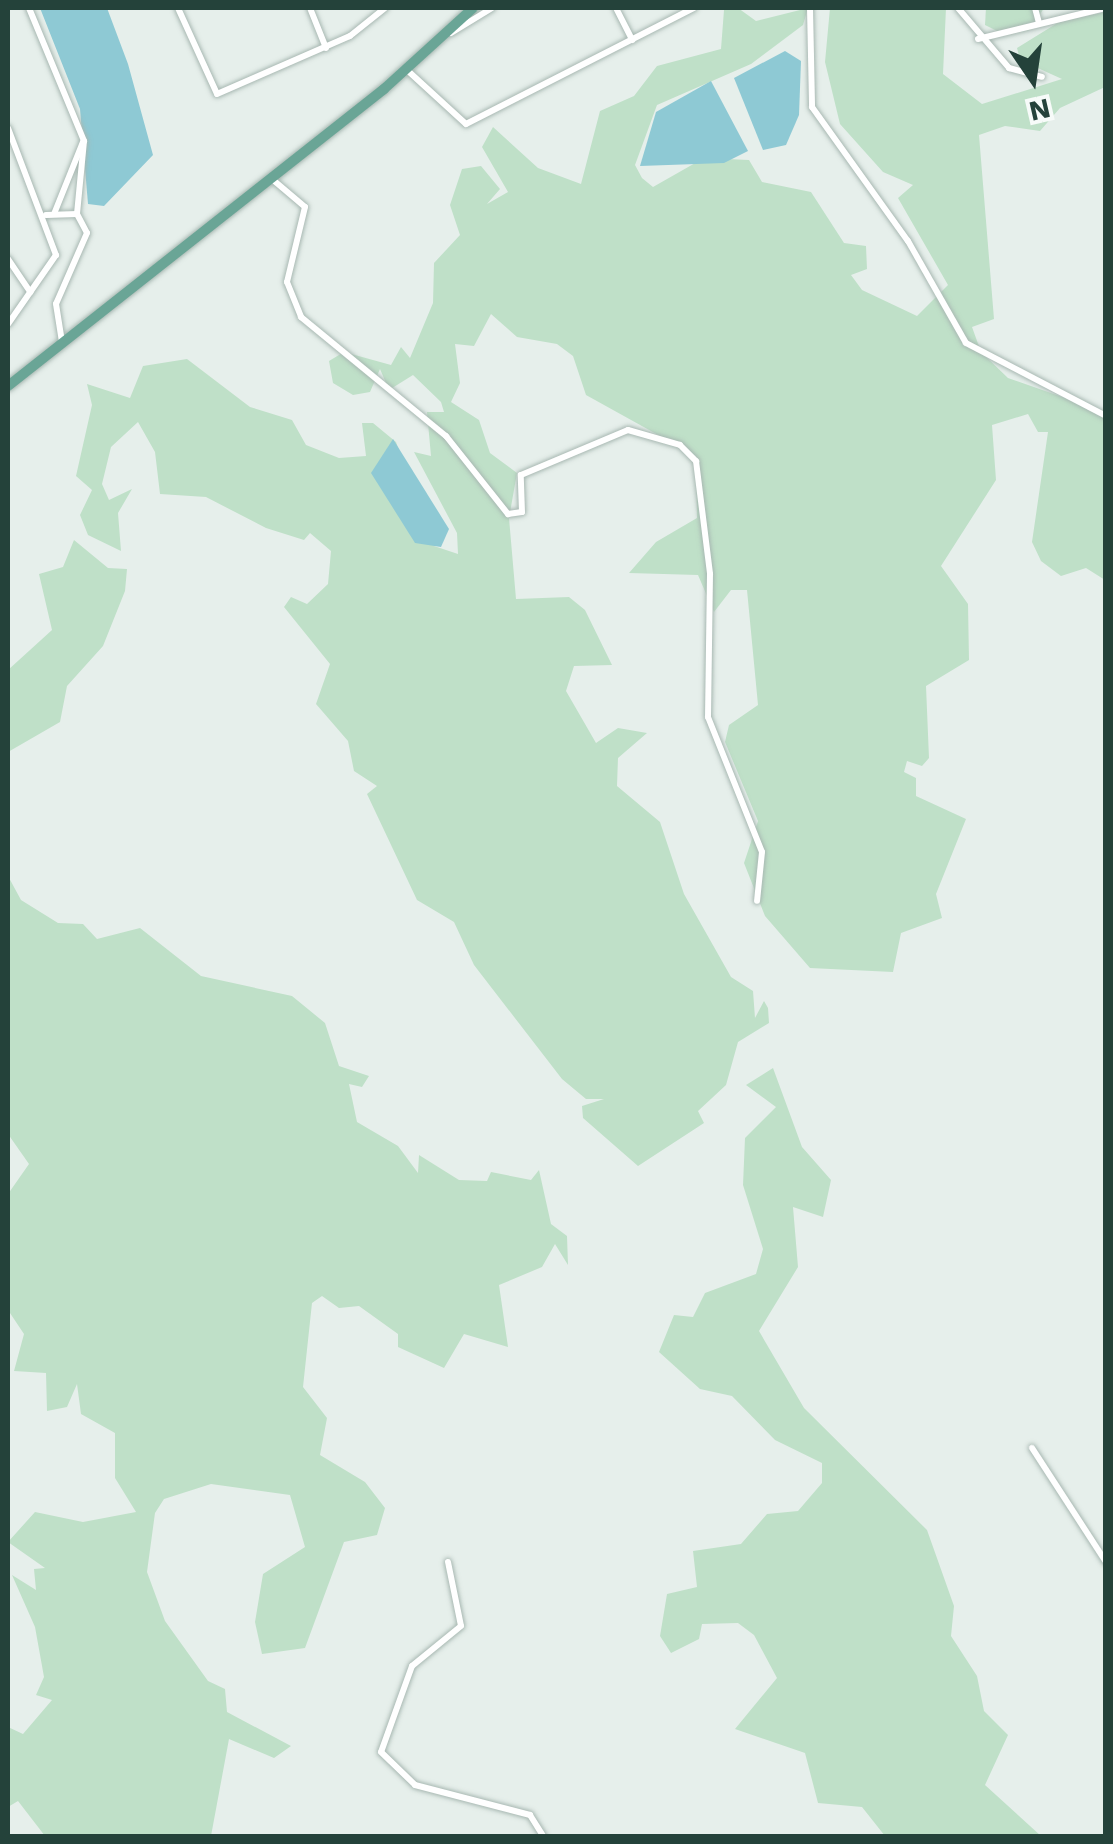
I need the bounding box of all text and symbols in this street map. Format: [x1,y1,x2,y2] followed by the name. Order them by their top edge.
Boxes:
[983,30,1083,130] north arrow
[1026,91,1054,128] text: N

